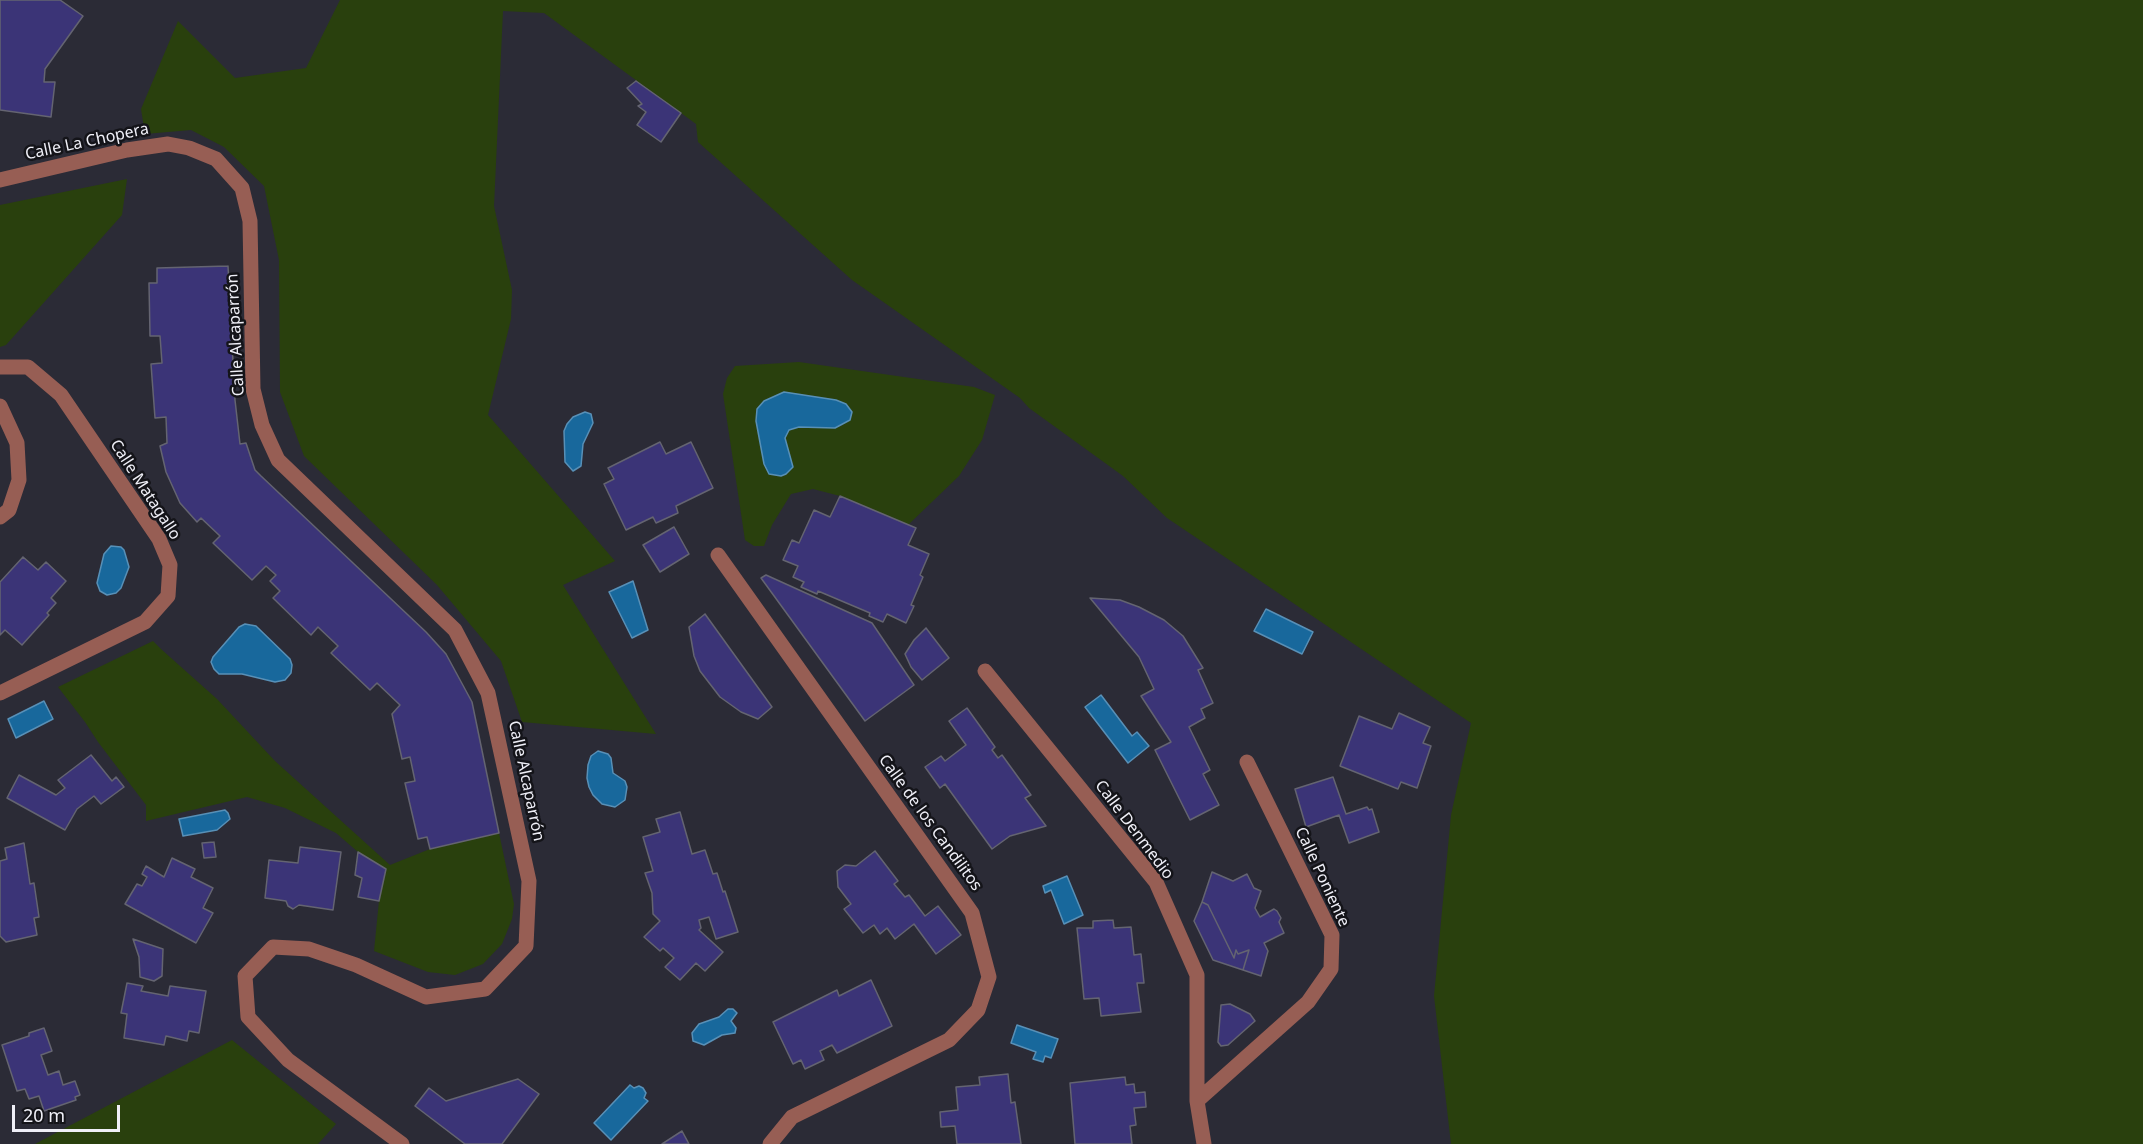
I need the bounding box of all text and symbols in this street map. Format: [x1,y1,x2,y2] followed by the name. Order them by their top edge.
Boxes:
[23,120,151,164] street label: Calle La Chopera
[223,273,249,397] street label: Calle Alcaparrón
[105,436,185,544] street label: Calle Matagallo
[504,719,548,843] street label: Calle Alcaparrón
[874,751,986,895] street label: Calle de los Candilitos
[1091,777,1177,883] street label: Calle Denmedio
[1291,824,1353,930] street label: Calle Poniente
[15,1093,123,1131] scale bar
[23,1103,65,1127] text: 20 m

